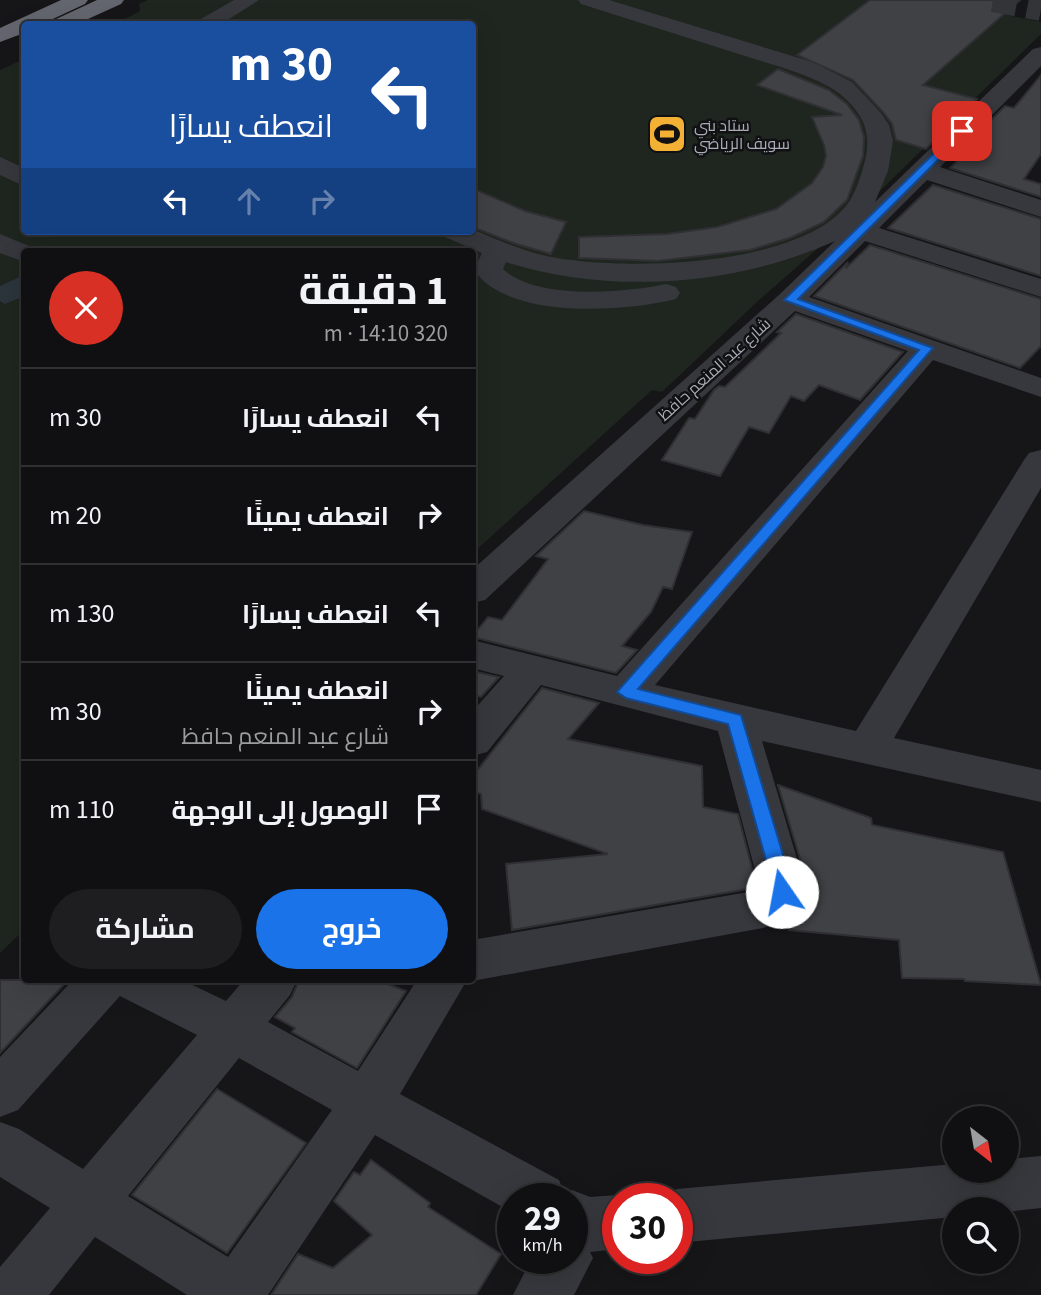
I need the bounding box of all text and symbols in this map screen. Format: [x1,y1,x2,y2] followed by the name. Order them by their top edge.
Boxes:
[229,30,333,100] text: 30 m
[357,49,448,140] icon: left
[932,101,992,161] pin
[169,104,333,150] text: انعطف يسارًا
[943,112,981,150] icon: arrive
[646,113,688,155] sports icon: ستاد بني سويف الرياضي
[694,115,790,156] place label: ستاد بني سويف الرياضي
[157,182,195,220] icon: left
[230,182,268,220] icon: ahead
[303,182,341,220] icon: right
[299,261,448,321] text: 1 دقيقة
[49,271,123,345] button: close
[654,313,776,426] street label: شارع عبد المنعم حافظ
[324,317,448,350] text: 320 m · 14:10
[410,398,448,436] icon: left
[49,399,102,436] text: 30 m
[242,400,389,437] text: انعطف يسارًا
[410,496,448,534] icon: right
[49,497,102,534] text: 20 m
[245,498,389,535] text: انعطف يمينًا
[410,594,448,632] icon: left
[49,595,115,632] text: 130 m
[242,596,389,633] text: انعطف يسارًا
[245,672,389,709] text: انعطف يمينًا
[410,692,448,730] icon: right
[49,693,102,730] text: 30 m
[182,720,389,753] text: شارع عبد المنعم حافظ
[410,790,448,828] icon: arrive
[49,791,115,828] text: 110 m
[171,792,389,829] text: الوصول إلى الوجهة
[745,855,819,929] position arrow
[49,889,242,969] button: مشاركة
[256,889,448,969] button: خروج
[942,1106,1018,1183] north arrow
[942,1106,1019,1274] map controls
[602,1183,693,1274] speed limit sign: 30
[524,1194,561,1244] text: 29
[942,1197,1019,1274] button: search
[523,1233,562,1258] text: km/h

